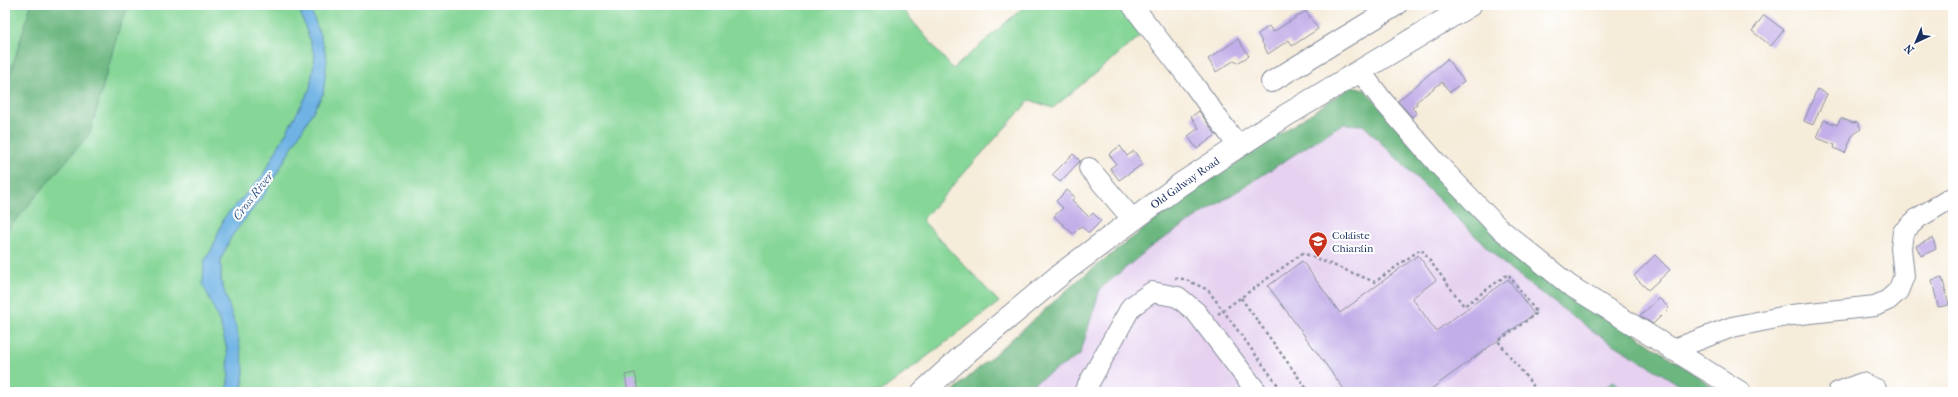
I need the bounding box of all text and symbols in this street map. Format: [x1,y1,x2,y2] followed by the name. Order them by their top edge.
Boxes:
[1896,22,1936,62] north arrow
[1901,41,1917,56] text: N
[1148,154,1223,212] street label: Old Galway Road
[230,168,277,223] water label: Cross River
[1332,229,1374,255] place label: Coláiste Chiaráin
[1307,230,1329,258] school or university icon: Coláiste Chiaráin

